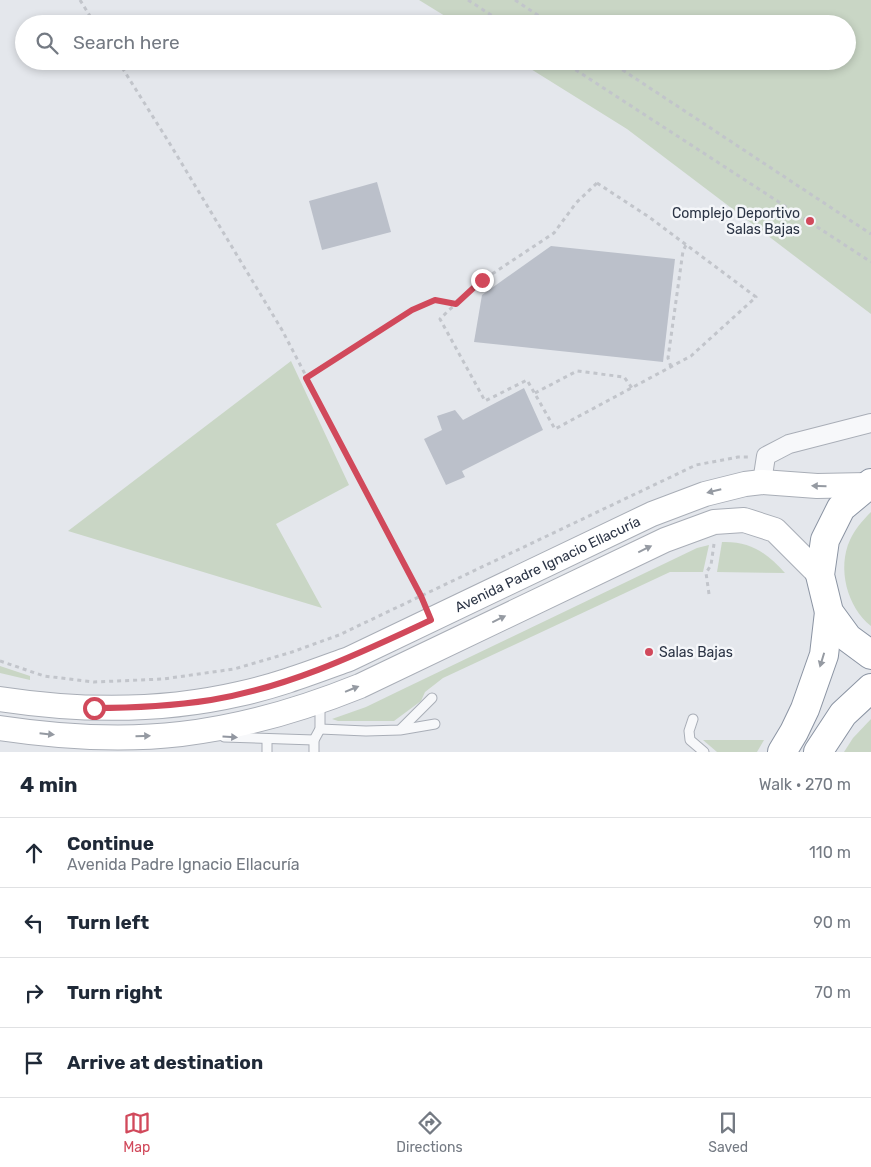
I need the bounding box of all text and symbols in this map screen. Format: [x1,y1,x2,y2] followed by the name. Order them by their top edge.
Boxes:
[15,15,856,70] search box
[33,29,61,57] icon: search
[73,31,180,54] text: Search here
[672,205,800,238] place label: Complejo Deportivo Salas Bajas
[804,215,816,227] marker: Complejo Deportivo Salas Bajas
[471,269,494,292] route end
[810,482,826,490] one-way arrow
[707,488,722,496] one-way arrow
[452,512,643,616] street label: Avenida Padre Ignacio Ellacuría
[638,545,652,553] one-way arrow
[492,615,506,623] one-way arrow
[659,644,733,661] place label: Salas Bajas
[643,646,655,658] marker: Salas Bajas
[818,652,826,667] one-way arrow
[345,685,360,693] one-way arrow
[83,697,106,720] route start
[39,730,55,738] one-way arrow
[136,732,152,740] one-way arrow
[222,733,238,741] one-way arrow
[20,772,78,797] text: 4 min
[759,775,851,794] text: Walk · 270 m
[67,832,154,855] text: Continue
[20,839,48,867] icon: ahead
[809,843,851,862] text: 110 m
[67,855,300,874] text: Avenida Padre Ignacio Ellacuría
[20,909,48,937] icon: left
[67,911,149,934] text: Turn left
[813,913,851,932] text: 90 m
[20,979,48,1007] icon: right
[67,981,162,1004] text: Turn right
[814,983,851,1002] text: 70 m
[20,1049,48,1077] icon: arrive
[67,1051,263,1074] text: Arrive at destination
[123,1109,151,1156] tab: Map
[396,1109,463,1156] tab: Directions
[708,1109,748,1156] tab: Saved

